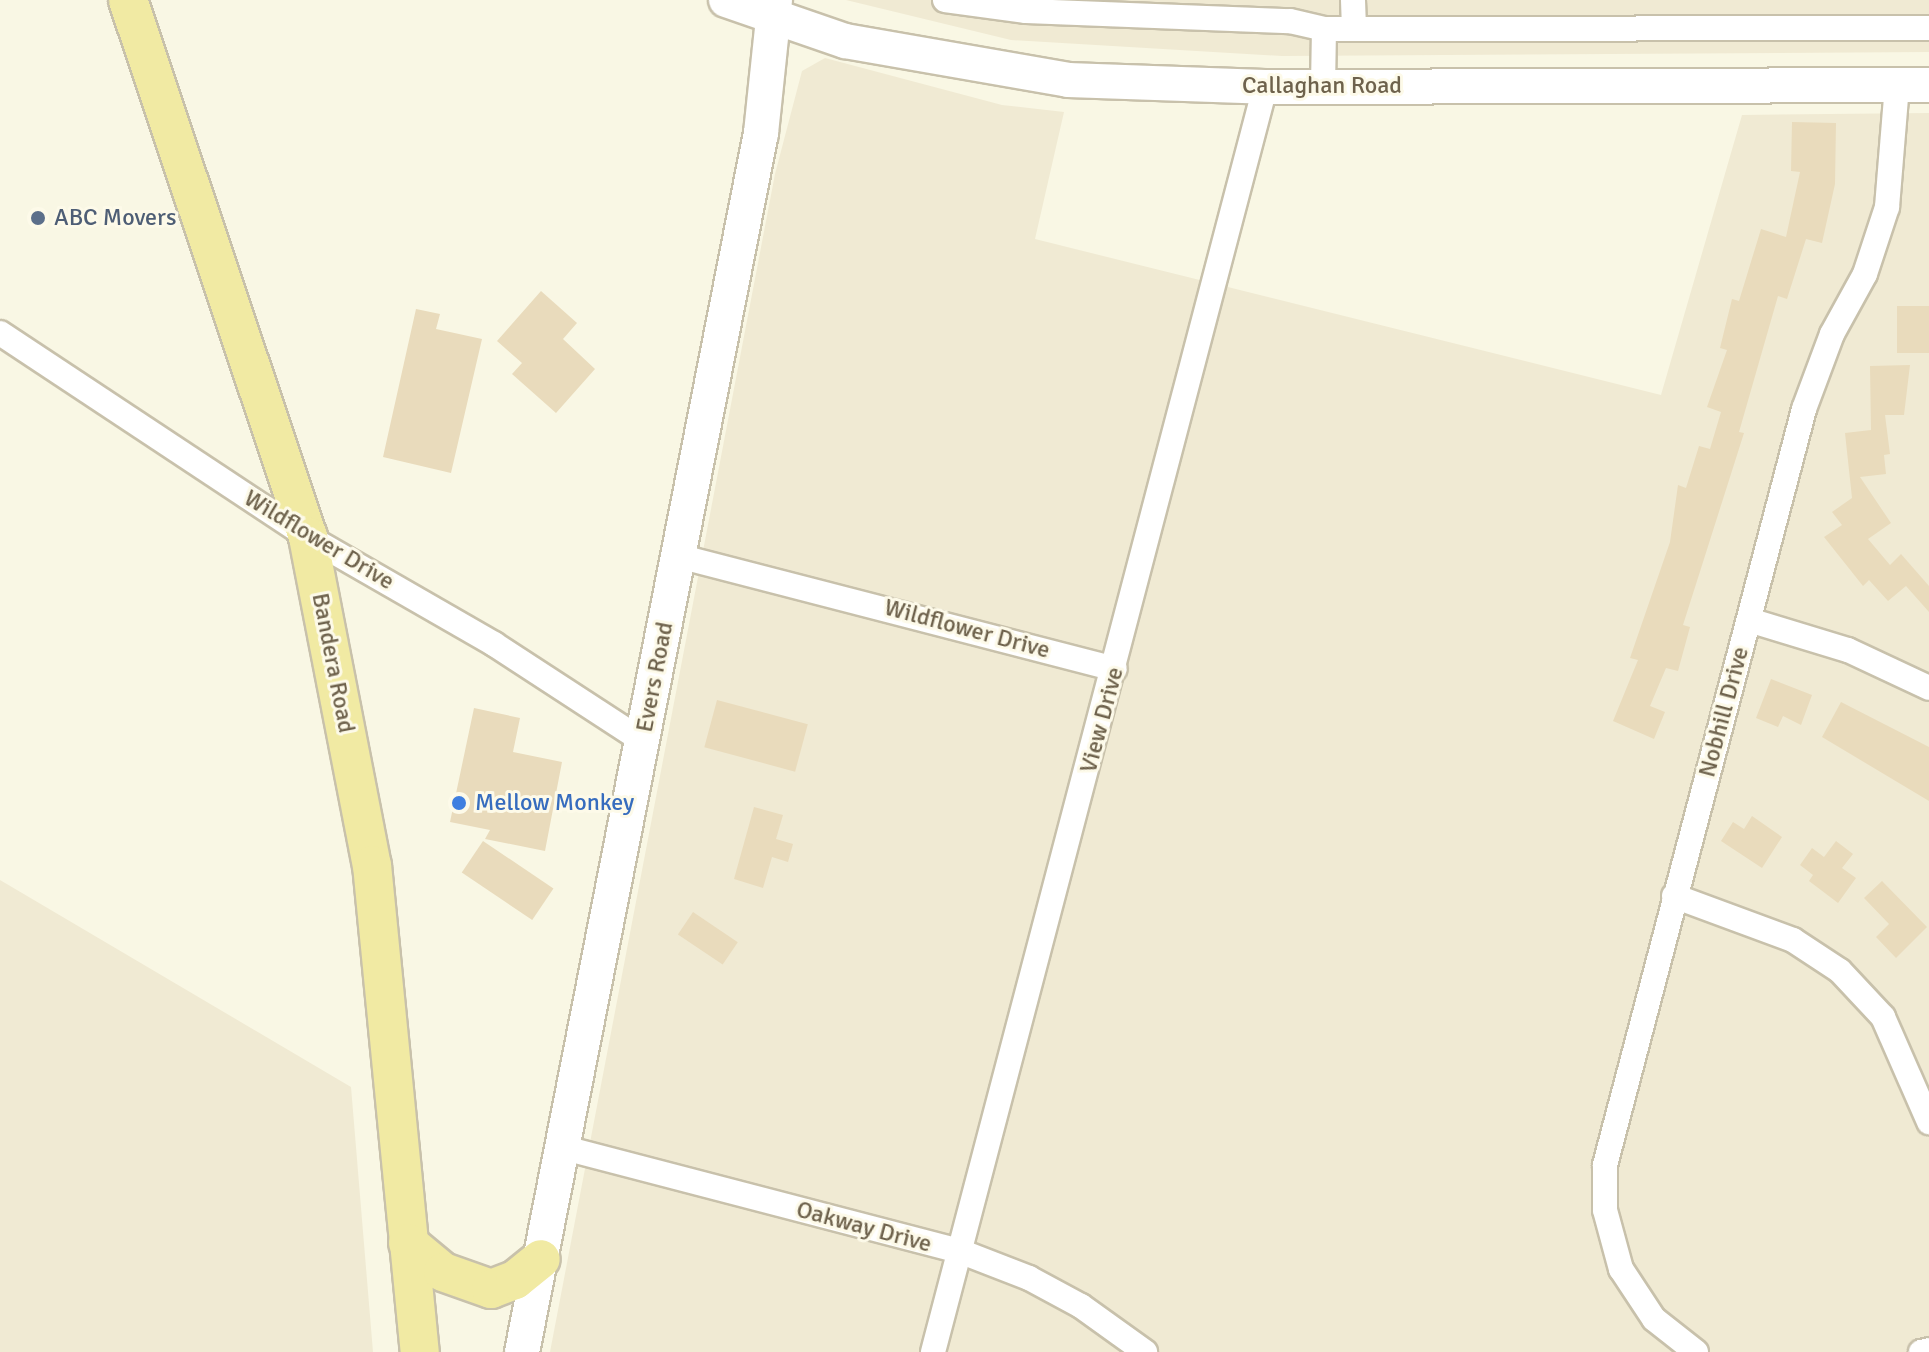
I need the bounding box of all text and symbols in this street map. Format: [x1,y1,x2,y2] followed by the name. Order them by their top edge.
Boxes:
[1242,72,1402,100] street label: Callaghan Road
[54,204,176,232] place label: ABC Movers
[29,209,47,227] marker: ABC Movers
[239,484,399,596] street label: Wildflower Drive
[305,591,361,735] street label: Bandera Road
[881,593,1053,665] street label: Wildflower Drive
[630,619,680,735] street label: Evers Road
[1693,644,1755,780] street label: Nobhill Drive
[1074,664,1130,776] street label: View Drive
[475,789,634,817] place label: Mellow Monkey
[450,794,468,812] marker: Mellow Monkey
[793,1195,935,1259] street label: Oakway Drive

